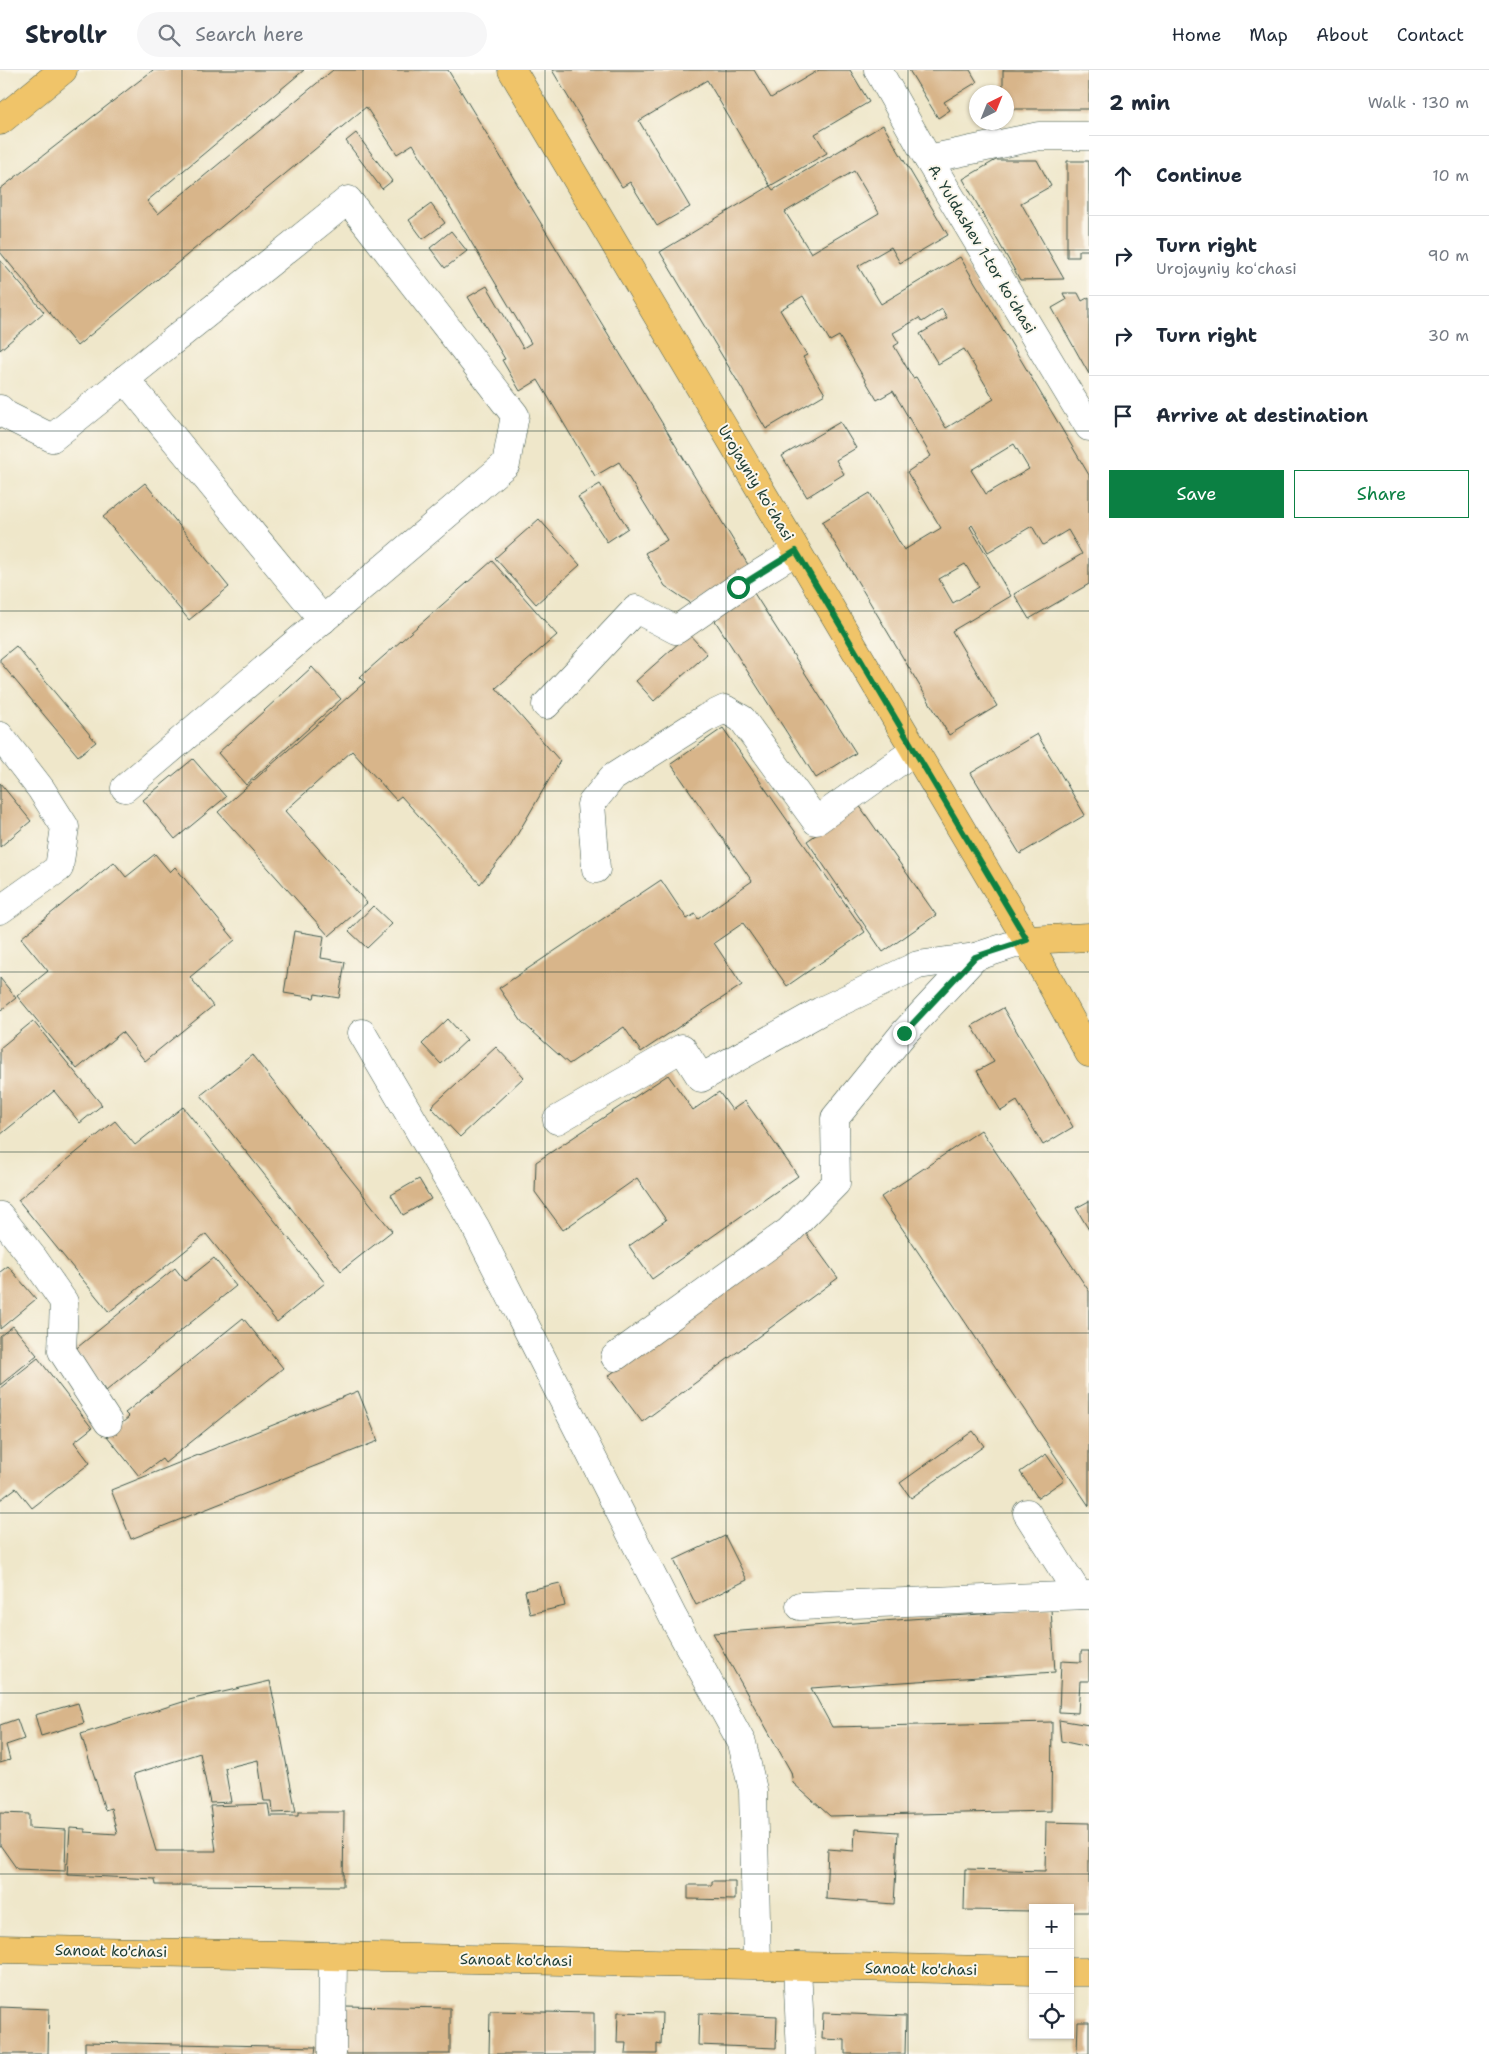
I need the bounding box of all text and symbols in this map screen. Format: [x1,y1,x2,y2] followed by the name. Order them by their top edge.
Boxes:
[137,12,487,57] search box
[25,19,107,51] text: Strollr
[155,21,183,49] icon: search
[195,22,304,47] text: Search here
[1172,23,1221,47] text: Home
[1249,23,1288,47] text: Map
[1316,23,1369,47] text: About
[1397,23,1464,47] text: Contact
[969,85,1014,130] north arrow
[1109,89,1170,117] text: 2 min
[1368,92,1469,113] text: Walk · 130 m
[924,161,1040,337] street label: A. Yuldashev 1-tor koʻchasi
[1109,162,1137,190] icon: ahead
[1156,163,1242,188] text: Continue
[1432,165,1469,186] text: 10 m
[1156,233,1257,258] text: Turn right
[1109,242,1137,270] icon: right
[1428,245,1469,266] text: 90 m
[1156,258,1297,279] text: Urоjayniy koʻchasi
[1109,322,1137,350] icon: right
[1156,323,1257,348] text: Turn right
[1428,325,1469,346] text: 30 m
[1109,402,1137,430] icon: arrive
[1156,403,1368,428] text: Arrive at destination
[713,421,799,545] street label: Urоjayniy koʻchasi
[1109,470,1284,518] button: Save
[1294,470,1469,518] button: Share
[727,576,750,599] route start
[893,1022,916,1045] route end
[1029,1904,1074,2039] map controls
[1029,1904,1074,1949] button: +
[55,1940,167,1962] street label: Sanoat ko'chasi
[460,1949,572,1971] street label: Sanoat ko'chasi
[1029,1949,1074,1994] button: −
[865,1958,977,1980] street label: Sanoat ko'chasi
[1029,1994,1074,2039] button: locate

